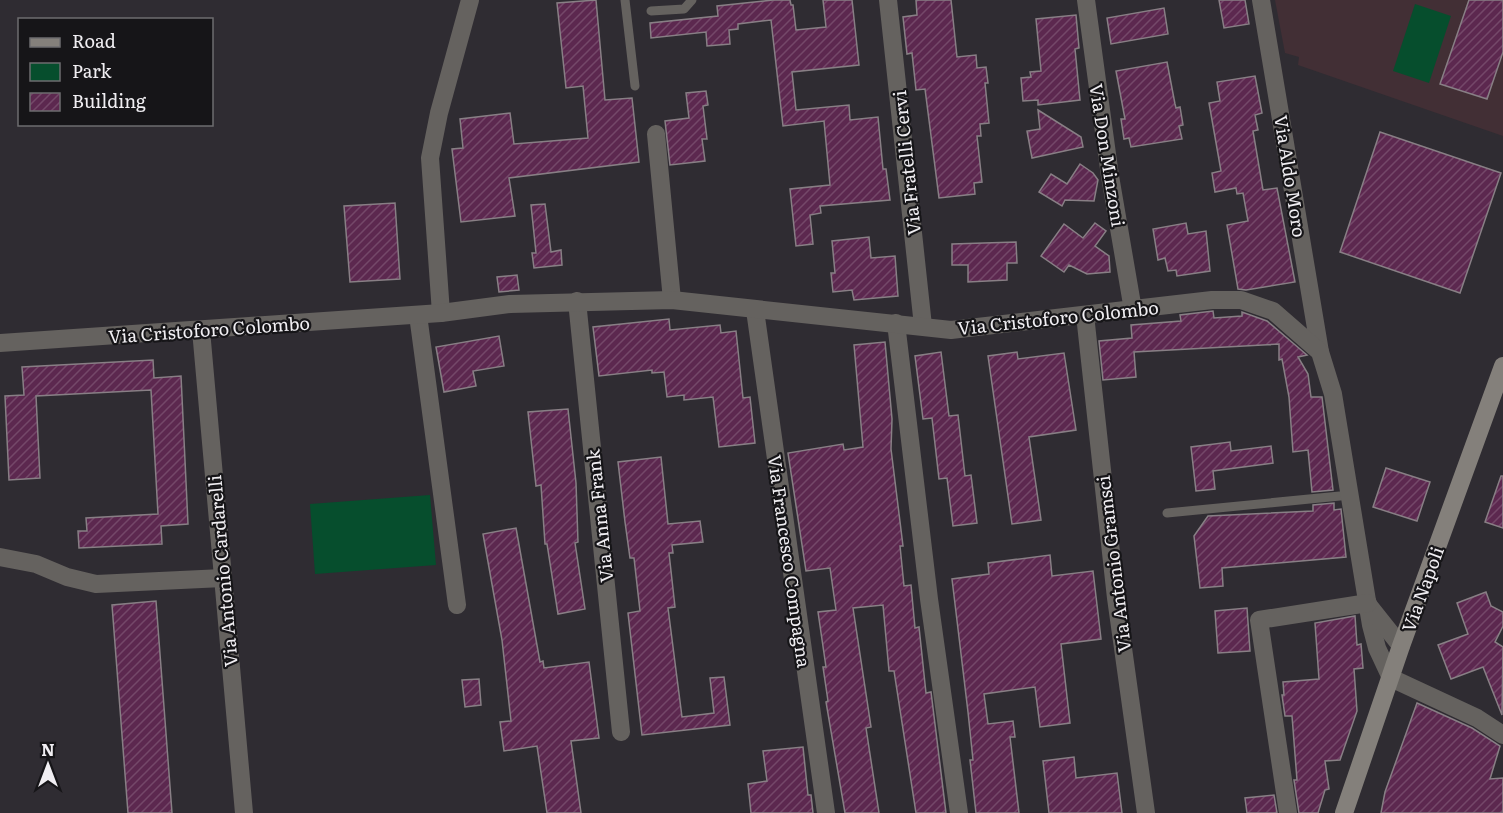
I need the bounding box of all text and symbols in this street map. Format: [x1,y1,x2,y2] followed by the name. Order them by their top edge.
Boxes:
[18,18,213,126] legend
[72,27,116,54] text: Road
[72,57,113,84] text: Park
[1083,81,1133,229] street label: Via Don Minzoni
[72,87,147,114] text: Building
[885,89,927,237] street label: Via Fratelli Cervi
[1268,113,1314,239] street label: Via Aldo Moro
[956,293,1160,341] street label: Via Cristoforo Colombo
[107,308,311,350] street label: Via Cristoforo Colombo
[578,447,619,584] street label: Via Anna Frank
[762,453,818,669] street label: Via Francesco Compagna
[200,474,244,668] street label: Via Antonio Cardarelli
[1089,474,1137,654] street label: Via Antonio Gramsci
[1394,542,1450,636] street label: Via Napoli
[18,735,78,795] north arrow
[41,737,55,761] text: N

